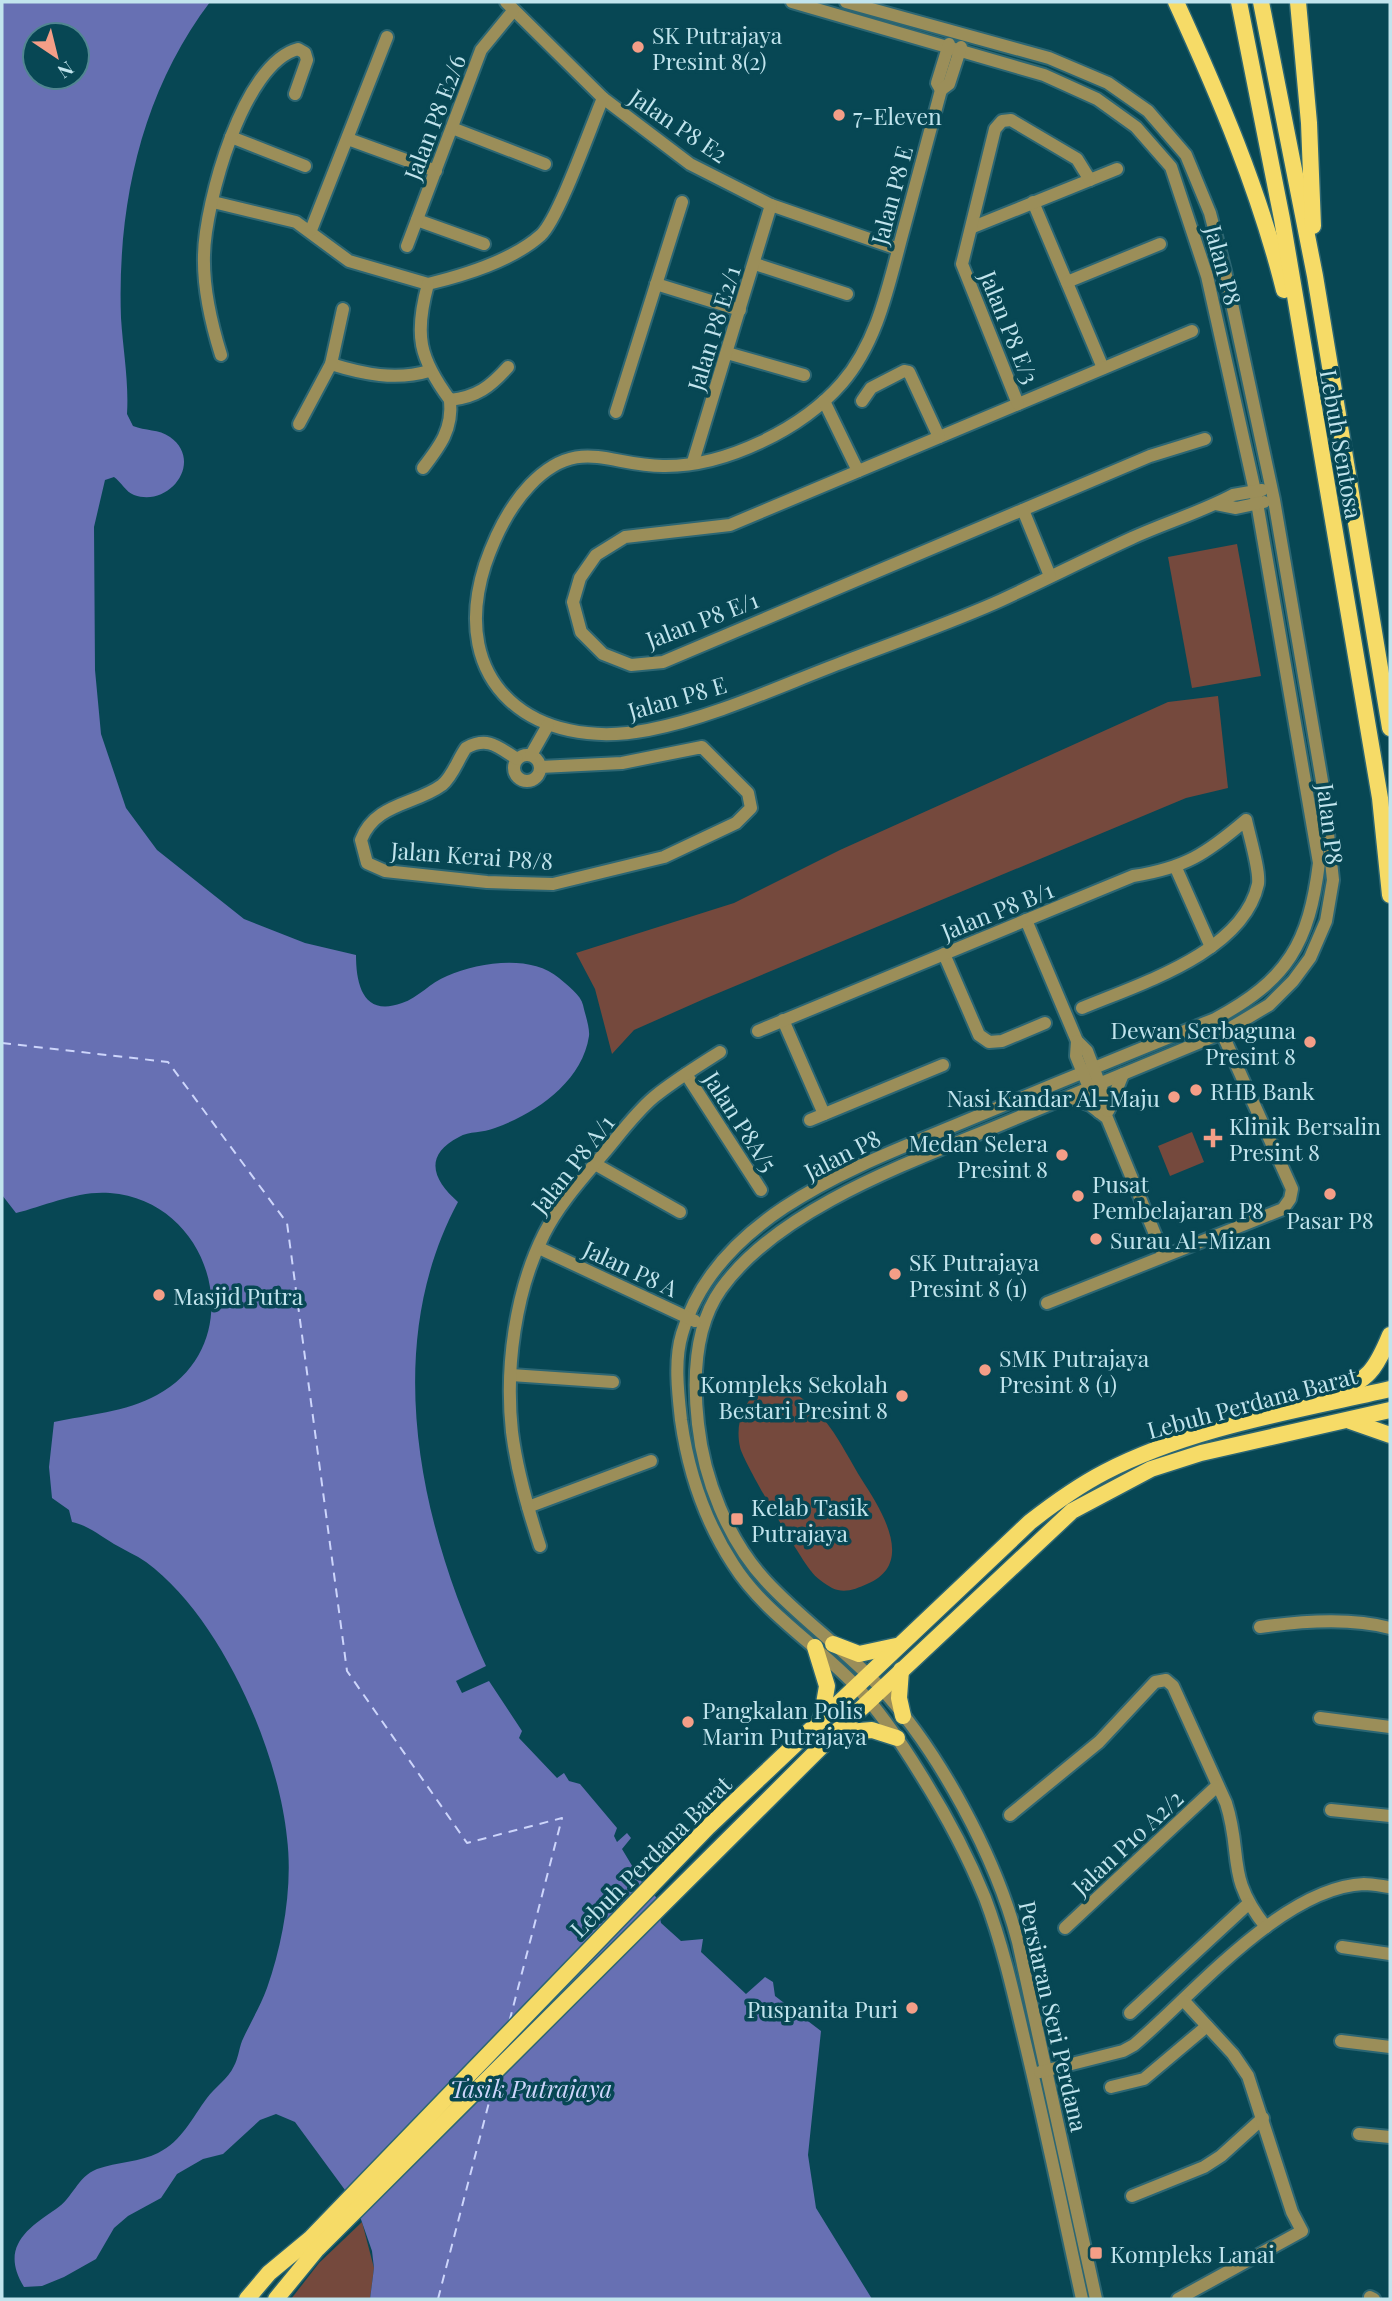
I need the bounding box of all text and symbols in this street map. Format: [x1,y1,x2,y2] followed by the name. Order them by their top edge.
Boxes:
[652,19,783,76] place label: SK Putrajaya Presint 8(2)
[21,21,91,91] north arrow
[630,39,646,55] marker: SK Putrajaya Presint 8(2)
[395,50,472,185] street label: Jalan P8 E2/6
[53,56,79,85] text: N
[623,80,734,169] street label: Jalan P8 E2
[853,100,942,131] place label: 7-Eleven
[831,107,847,123] marker: 7-Eleven
[863,142,919,249] street label: Jalan P8 E
[1198,221,1250,308] street label: Jalan P8
[679,261,747,395] street label: Jalan P8 E2/1
[973,265,1047,388] street label: Jalan P8 E/3
[1314,367,1370,522] street label: Lebuh Sentosa
[640,583,763,655] street label: Jalan P8 E/1
[623,668,730,726] street label: Jalan P8 E
[1311,781,1351,866] street label: Jalan P8
[389,834,554,876] street label: Jalan Kerai P8/8
[935,873,1058,947] street label: Jalan P8 B/1
[1110,1014,1297,1071] place label: Dewan Serbaguna Presint 8
[1302,1034,1318,1050] marker: Dewan Serbaguna Presint 8
[697,1064,785,1177] street label: Jalan P8A/5
[1210,1075,1315,1106] place label: RHB Bank
[947,1082,1160,1113] place label: Nasi Kandar Al-Maju
[1188,1082,1204,1098] marker: RHB Bank
[1166,1089,1182,1105] marker: Nasi Kandar Al-Maju
[523,1108,621,1221] street label: Jalan P8 A/1
[1229,1110,1381,1167] place label: Klinik Bersalin Presint 8
[798,1122,885,1187] street label: Jalan P8
[909,1127,1049,1184] place label: Medan Selera Presint 8
[1203,1128,1223,1148] marker: Klinik Bersalin Presint 8
[1054,1147,1070,1163] marker: Medan Selera Presint 8
[1092,1168,1264,1225] place label: Pusat Pembelajaran P8
[1322,1186,1338,1202] marker: Pasar P8
[1070,1188,1086,1204] marker: Pusat Pembelajaran P8
[1286,1204,1374,1235] place label: Pasar P8
[1110,1224,1271,1255] place label: Surau Al-Mizan
[1088,1231,1104,1247] marker: Surau Al-Mizan
[578,1232,684,1304] street label: Jalan P8 A
[909,1246,1040,1303] place label: SK Putrajaya Presint 8 (1)
[887,1266,903,1282] marker: SK Putrajaya Presint 8 (1)
[173,1280,304,1311] place label: Masjid Putra
[151,1287,167,1303] marker: Masjid Putra
[999,1342,1150,1399] place label: SMK Putrajaya Presint 8 (1)
[1143,1359,1361,1445] street label: Lebuh Perdana Barat
[977,1362,993,1378] marker: SMK Putrajaya Presint 8 (1)
[700,1368,888,1425] place label: Kompleks Sekolah Bestari Presint 8
[894,1388,910,1404] marker: Kompleks Sekolah Bestari Presint 8
[751,1491,869,1548] place label: Kelab Tasik Putrajaya
[729,1511,745,1527] marker: Kelab Tasik Putrajaya
[702,1694,867,1751] place label: Pangkalan Polis Marin Putrajaya
[680,1714,696,1730] marker: Pangkalan Polis Marin Putrajaya
[563,1768,738,1943] street label: Lebuh Perdana Barat
[1064,1782,1189,1902] street label: Jalan P10 A2/2
[1012,1897,1096,2135] street label: Persiaran Seri Perdana
[747,1993,898,2024] place label: Puspanita Puri
[904,2000,920,2016] marker: Puspanita Puri
[450,2072,612,2104] water label: Tasik Putrajaya
[1110,2238,1275,2269] place label: Kompleks Lanai
[1088,2245,1104,2261] marker: Kompleks Lanai

